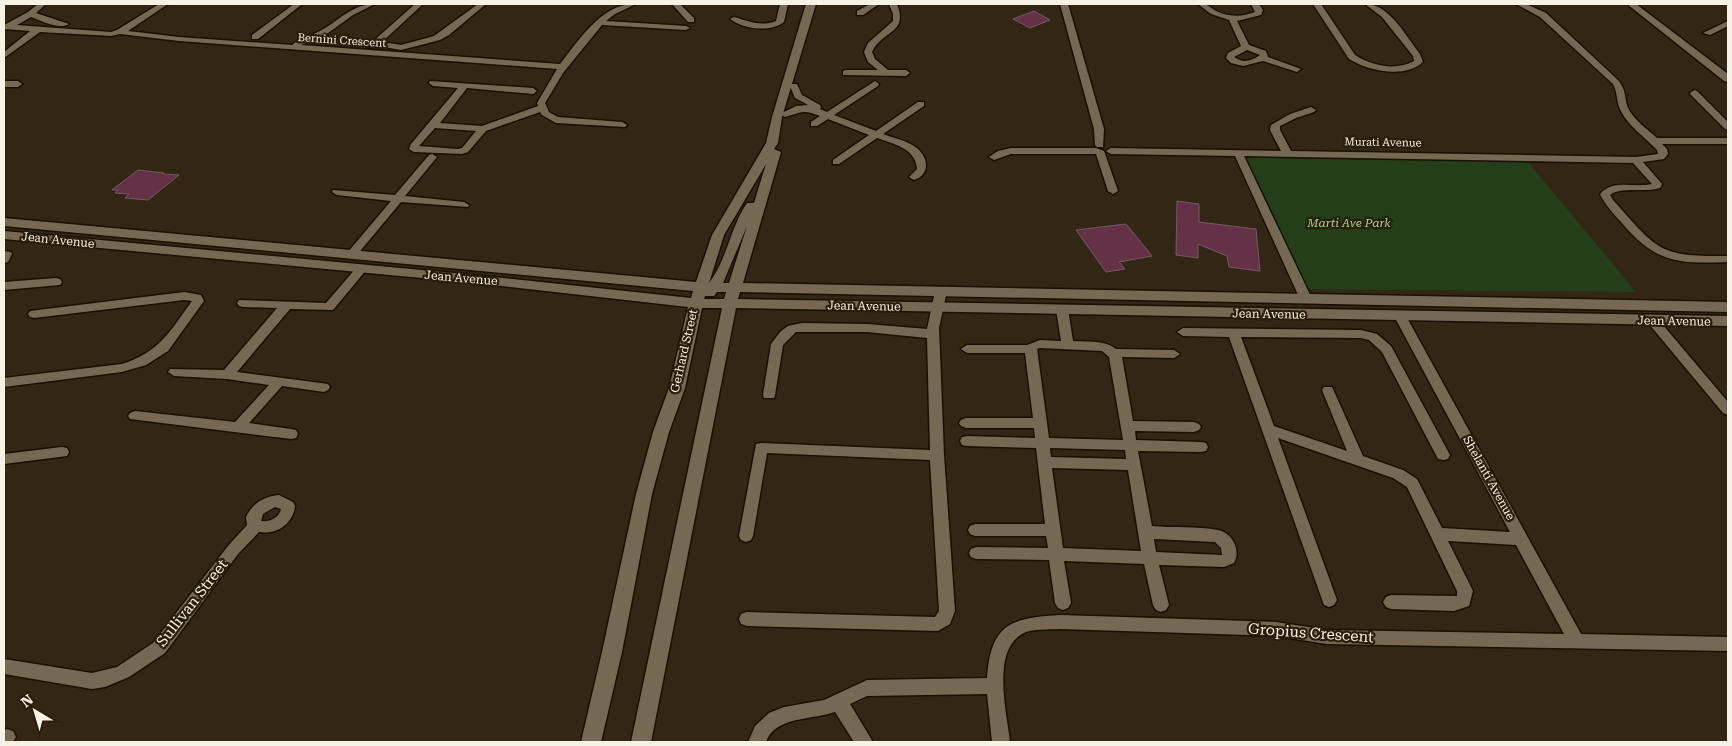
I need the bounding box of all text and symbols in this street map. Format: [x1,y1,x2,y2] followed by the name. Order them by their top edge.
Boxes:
[297,31,387,50] street label: Bernini Crescent
[1344,135,1422,150] street label: Murati Avenue
[1306,216,1391,230] park label: Marti Ave Park
[21,229,96,251] street label: Jean Avenue
[424,268,499,288] street label: Jean Avenue
[827,298,901,314] street label: Jean Avenue
[1232,306,1306,322] street label: Jean Avenue
[668,307,701,394] street label: Gerhard Street
[1637,313,1711,329] street label: Jean Avenue
[1460,433,1518,523] street label: Shelanti Avenue
[152,555,232,650] street label: Sullivan Street
[1248,620,1375,646] street label: Gropius Crescent
[10,686,60,736] north arrow
[18,691,36,710] text: N

